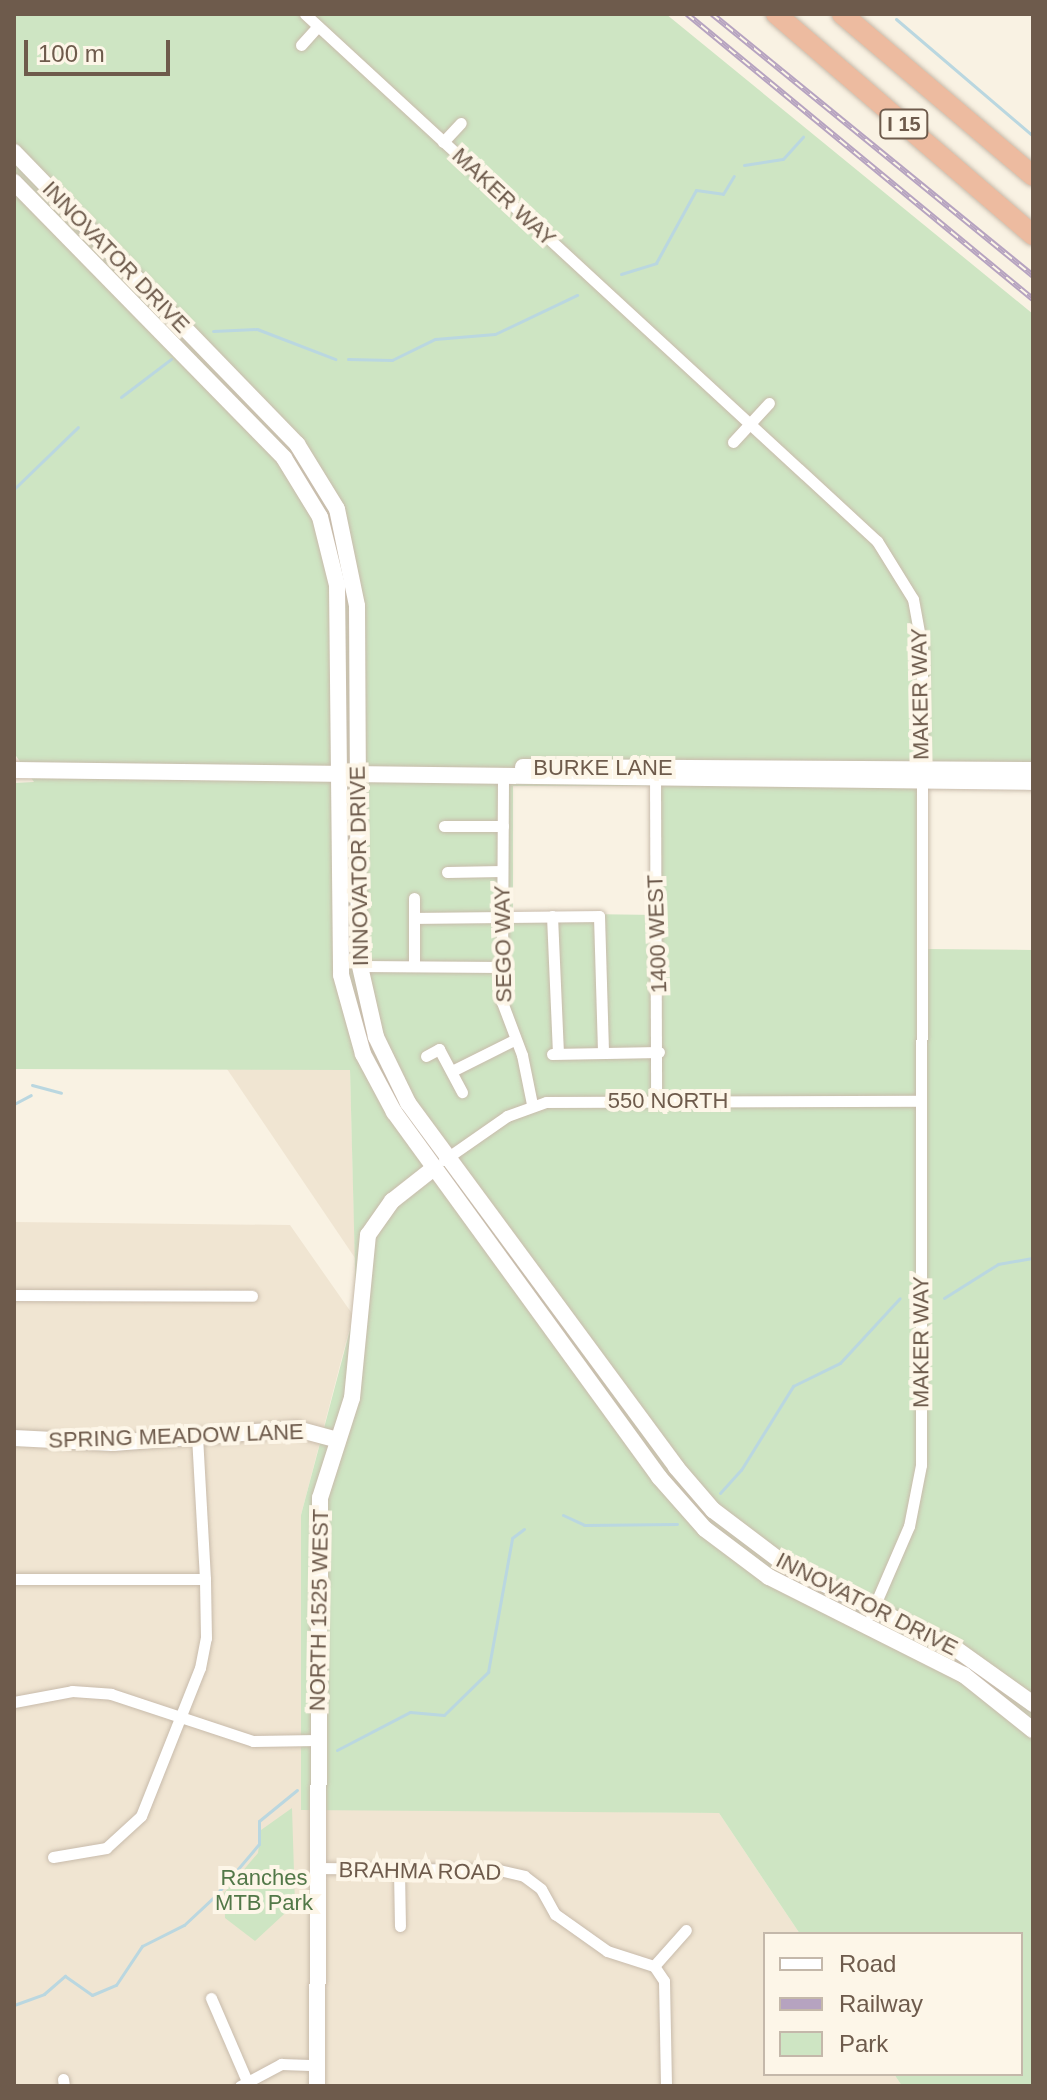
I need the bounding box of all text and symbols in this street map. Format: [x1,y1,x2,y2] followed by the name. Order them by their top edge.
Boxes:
[28,24,174,74] scale bar
[38,40,105,67] text: 100 m
[878,108,930,140] road number: I 15
[447,142,561,252] street label: MAKER WAY
[37,176,195,338] street label: INNOVATOR DRIVE
[906,628,934,760] street label: MAKER WAY
[533,755,673,781] street label: BURKE LANE
[344,766,374,966] street label: INNOVATOR DRIVE
[642,874,672,994] street label: 1400 WEST
[489,885,517,1003] street label: SEGO WAY
[608,1088,728,1114] street label: 550 NORTH
[908,1276,934,1408] street label: MAKER WAY
[48,1418,304,1454] street label: SPRING MEADOW LANE
[304,1509,334,1711] street label: NORTH 1525 WEST
[772,1547,962,1661] street label: INNOVATOR DRIVE
[338,1856,502,1886] street label: BRAHMA ROAD
[215,1864,313,1916] park label: Ranches MTB Park
[763,1932,1023,2076] legend
[839,1950,896,1977] text: Road
[839,1990,923,2017] text: Railway
[839,2030,888,2057] text: Park

